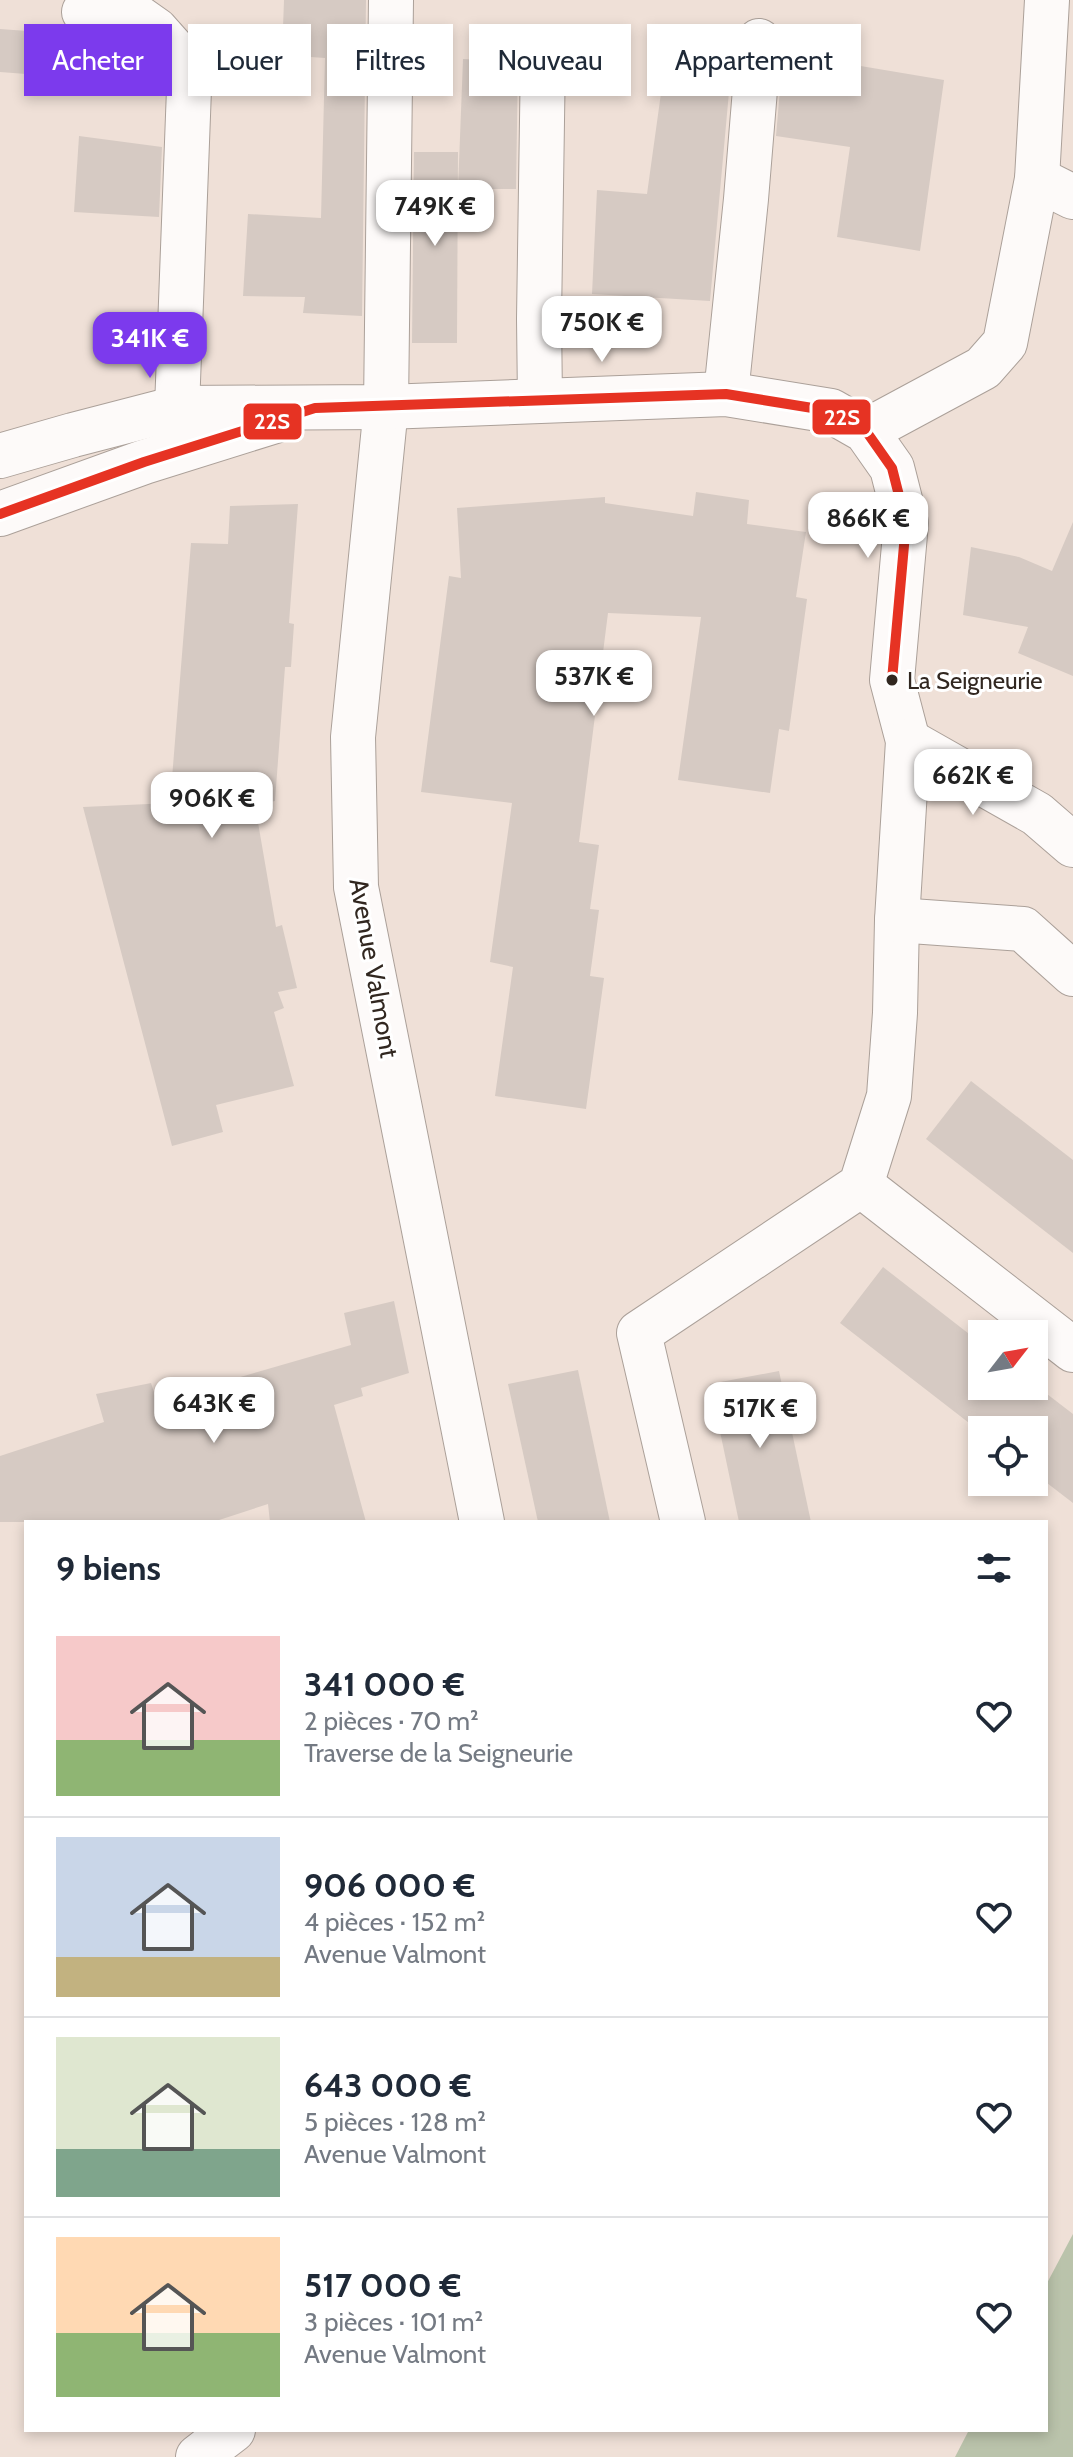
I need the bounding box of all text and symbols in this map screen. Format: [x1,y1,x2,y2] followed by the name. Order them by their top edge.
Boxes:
[24,24,172,96] chip: Acheter
[188,24,311,96] chip: Louer
[327,24,453,96] chip: Filtres
[469,24,631,96] chip: Nouveau
[647,24,861,96] chip: Appartement
[370,180,500,248] pin: 749K €
[394,190,476,222] text: 749K €
[537,296,667,364] pin: 750K €
[560,306,644,338] text: 750K €
[85,312,215,380] pin: 341K €
[111,322,189,354] text: 341K €
[811,398,872,436] line badge: 22S
[242,402,303,441] line badge: 22S
[824,404,860,431] text: 22S
[254,408,290,435] text: 22S
[803,492,933,560] pin: 866K €
[826,502,910,534] text: 866K €
[529,650,659,718] pin: 537K €
[554,660,634,692] text: 537K €
[907,666,1043,695] place label: La Seigneurie
[884,672,900,688] marker: La Seigneurie
[908,749,1038,817] pin: 662K €
[932,759,1014,791] text: 662K €
[147,772,277,840] pin: 906K €
[169,782,255,814] text: 906K €
[342,876,406,1061] street label: Avenue Valmont
[968,1320,1048,1400] north arrow
[968,1320,1048,1496] map controls
[149,1377,279,1445] pin: 643K €
[695,1382,825,1450] pin: 517K €
[172,1387,256,1419] text: 643K €
[722,1392,798,1424] text: 517K €
[968,1416,1048,1496] button: locate
[972,1546,1016,1590] icon: filters
[56,1547,161,1589] text: 9 biens
[304,1663,465,1705] text: 341 000 €
[120,1668,216,1764] icon: home
[972,1694,1016,1738] icon: heart
[304,1705,479,1737] text: 2 pièces · 70 m²
[304,1737,573,1769] text: Traverse de la Seigneurie
[304,1864,475,1906] text: 906 000 €
[120,1869,216,1965] icon: home
[972,1895,1016,1939] icon: heart
[304,1906,485,1938] text: 4 pièces · 152 m²
[304,1938,486,1970] text: Avenue Valmont
[304,2064,472,2106] text: 643 000 €
[120,2069,216,2165] icon: home
[972,2095,1016,2139] icon: heart
[304,2106,486,2138] text: 5 pièces · 128 m²
[304,2138,486,2170] text: Avenue Valmont
[304,2264,461,2306] text: 517 000 €
[120,2269,216,2365] icon: home
[972,2295,1016,2339] icon: heart
[304,2306,483,2338] text: 3 pièces · 101 m²
[304,2338,486,2370] text: Avenue Valmont

